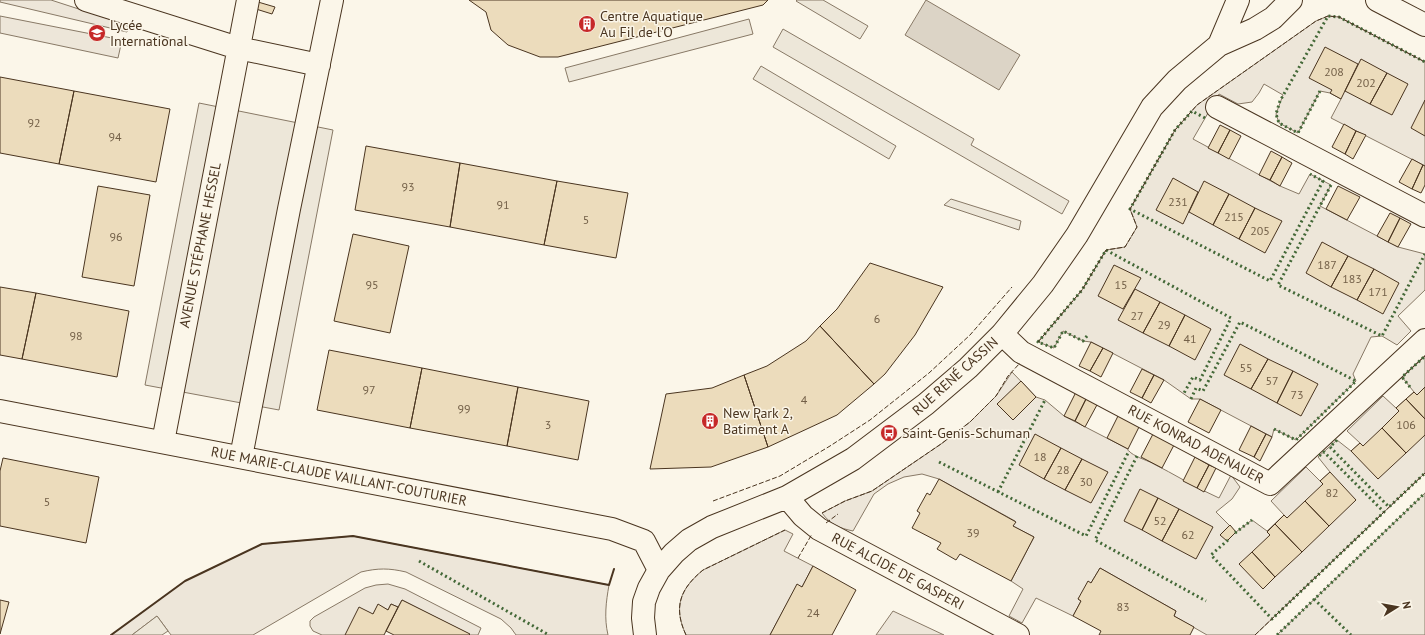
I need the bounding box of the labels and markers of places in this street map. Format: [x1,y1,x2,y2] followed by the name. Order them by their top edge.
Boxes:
[600,7,703,41] place label: Centre Aquatique Au Fil de l'O
[577,14,597,34] building icon: Centre Aquatique Au Fil de l'O
[110,16,188,50] place label: Lycée International
[87,23,107,43] school or university icon: Lycée International
[723,404,793,438] place label: New Park 2, Batiment A
[700,411,720,431] building icon: New Park 2, Batiment A
[879,423,899,443] bus stop icon: Saint-Genis-Schuman
[902,424,1030,442] place label: Saint-Genis-Schuman

